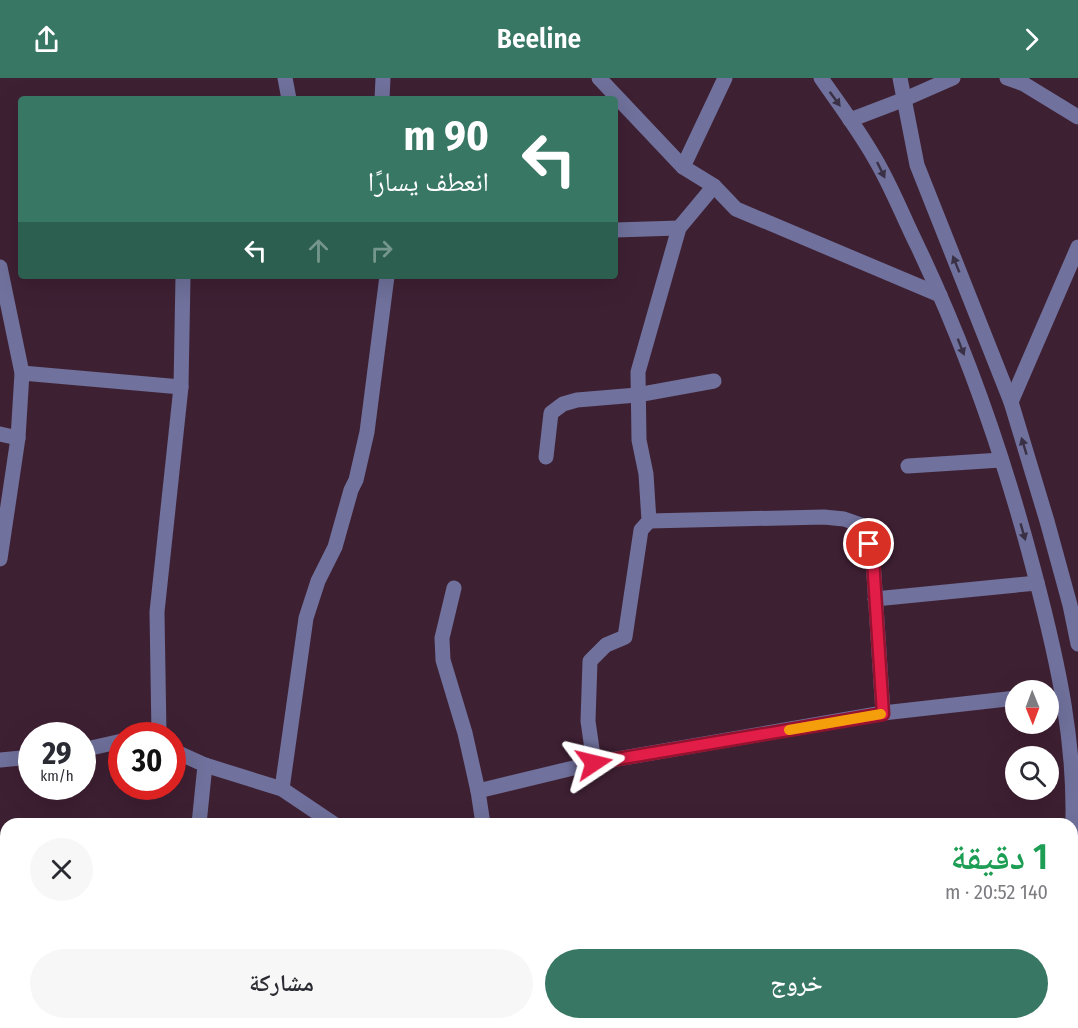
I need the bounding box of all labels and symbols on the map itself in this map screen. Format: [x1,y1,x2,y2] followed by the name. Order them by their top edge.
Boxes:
[829,91,840,107] one-way arrow
[876,161,885,178] one-way arrow
[951,254,961,272] one-way arrow
[956,339,966,357] one-way arrow
[1019,437,1028,455] one-way arrow
[843,518,894,569] pin
[1019,523,1029,541] one-way arrow
[1005,680,1059,734] north arrow
[108,722,186,800] speed limit sign: 30
[562,731,626,795] position arrow

